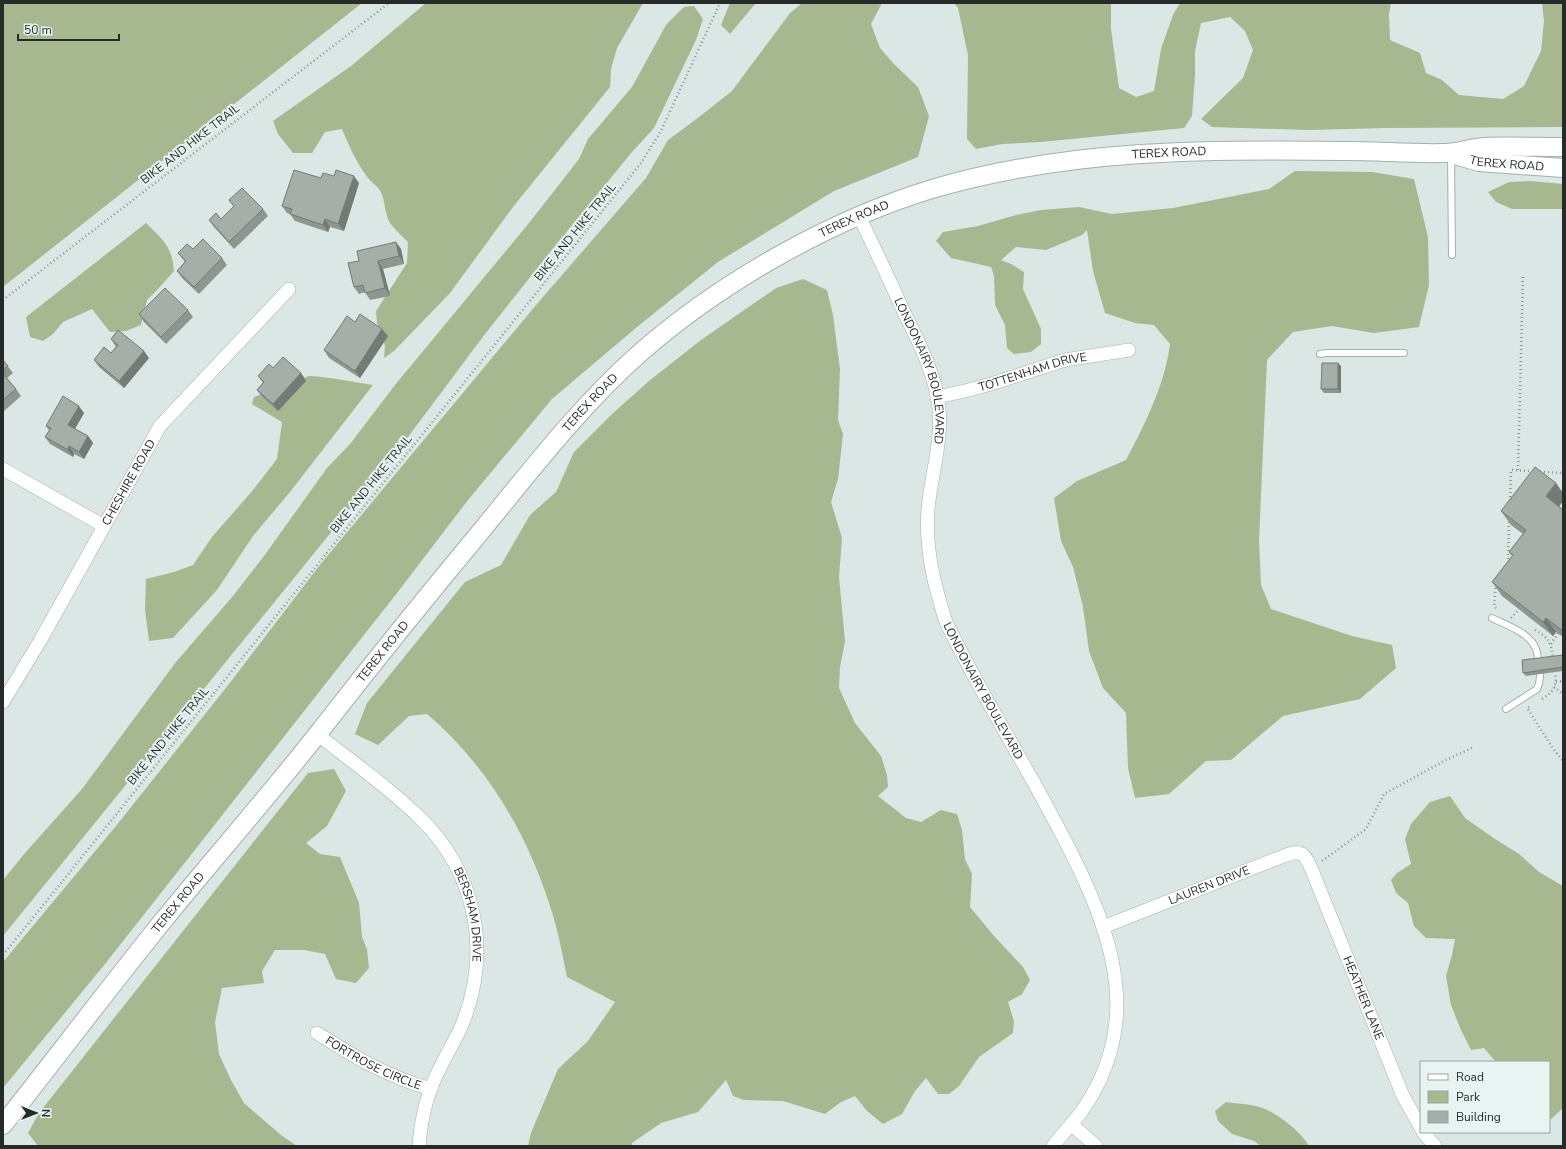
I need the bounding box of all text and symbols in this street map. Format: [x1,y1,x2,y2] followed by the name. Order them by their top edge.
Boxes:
[18,16,119,42] scale bar
[24,22,52,38] text: 50 m
[137,100,243,188] street label: BIKE AND HIKE TRAIL
[1131,143,1207,163] street label: TEREX ROAD
[1468,152,1545,175] street label: TEREX ROAD
[531,179,620,284] street label: BIKE AND HIKE TRAIL
[816,196,891,241] street label: TEREX ROAD
[890,295,948,445] street label: LONDONAIRY BOULEVARD
[977,349,1088,395] street label: TOTTENHAM DRIVE
[559,370,621,435] street label: TEREX ROAD
[327,431,416,536] street label: BIKE AND HIKE TRAIL
[98,436,159,528] street label: CHESHIRE ROAD
[353,617,412,686] street label: TEREX ROAD
[939,620,1027,763] street label: LONDONAIRY BOULEVARD
[124,683,213,788] street label: BIKE AND HIKE TRAIL
[1166,862,1252,908] street label: LAUREN DRIVE
[450,864,485,962] street label: BERSHAM DRIVE
[148,869,208,937] street label: TEREX ROAD
[1339,954,1388,1042] street label: HEATHER LANE
[322,1032,423,1094] street label: FORTROSE CIRCLE
[1420,1061,1550,1133] legend
[1456,1069,1484,1085] text: Road
[1456,1089,1481,1105] text: Park
[16,1093,56,1133] north arrow
[38,1109,53,1117] text: N
[1456,1109,1501,1125] text: Building

